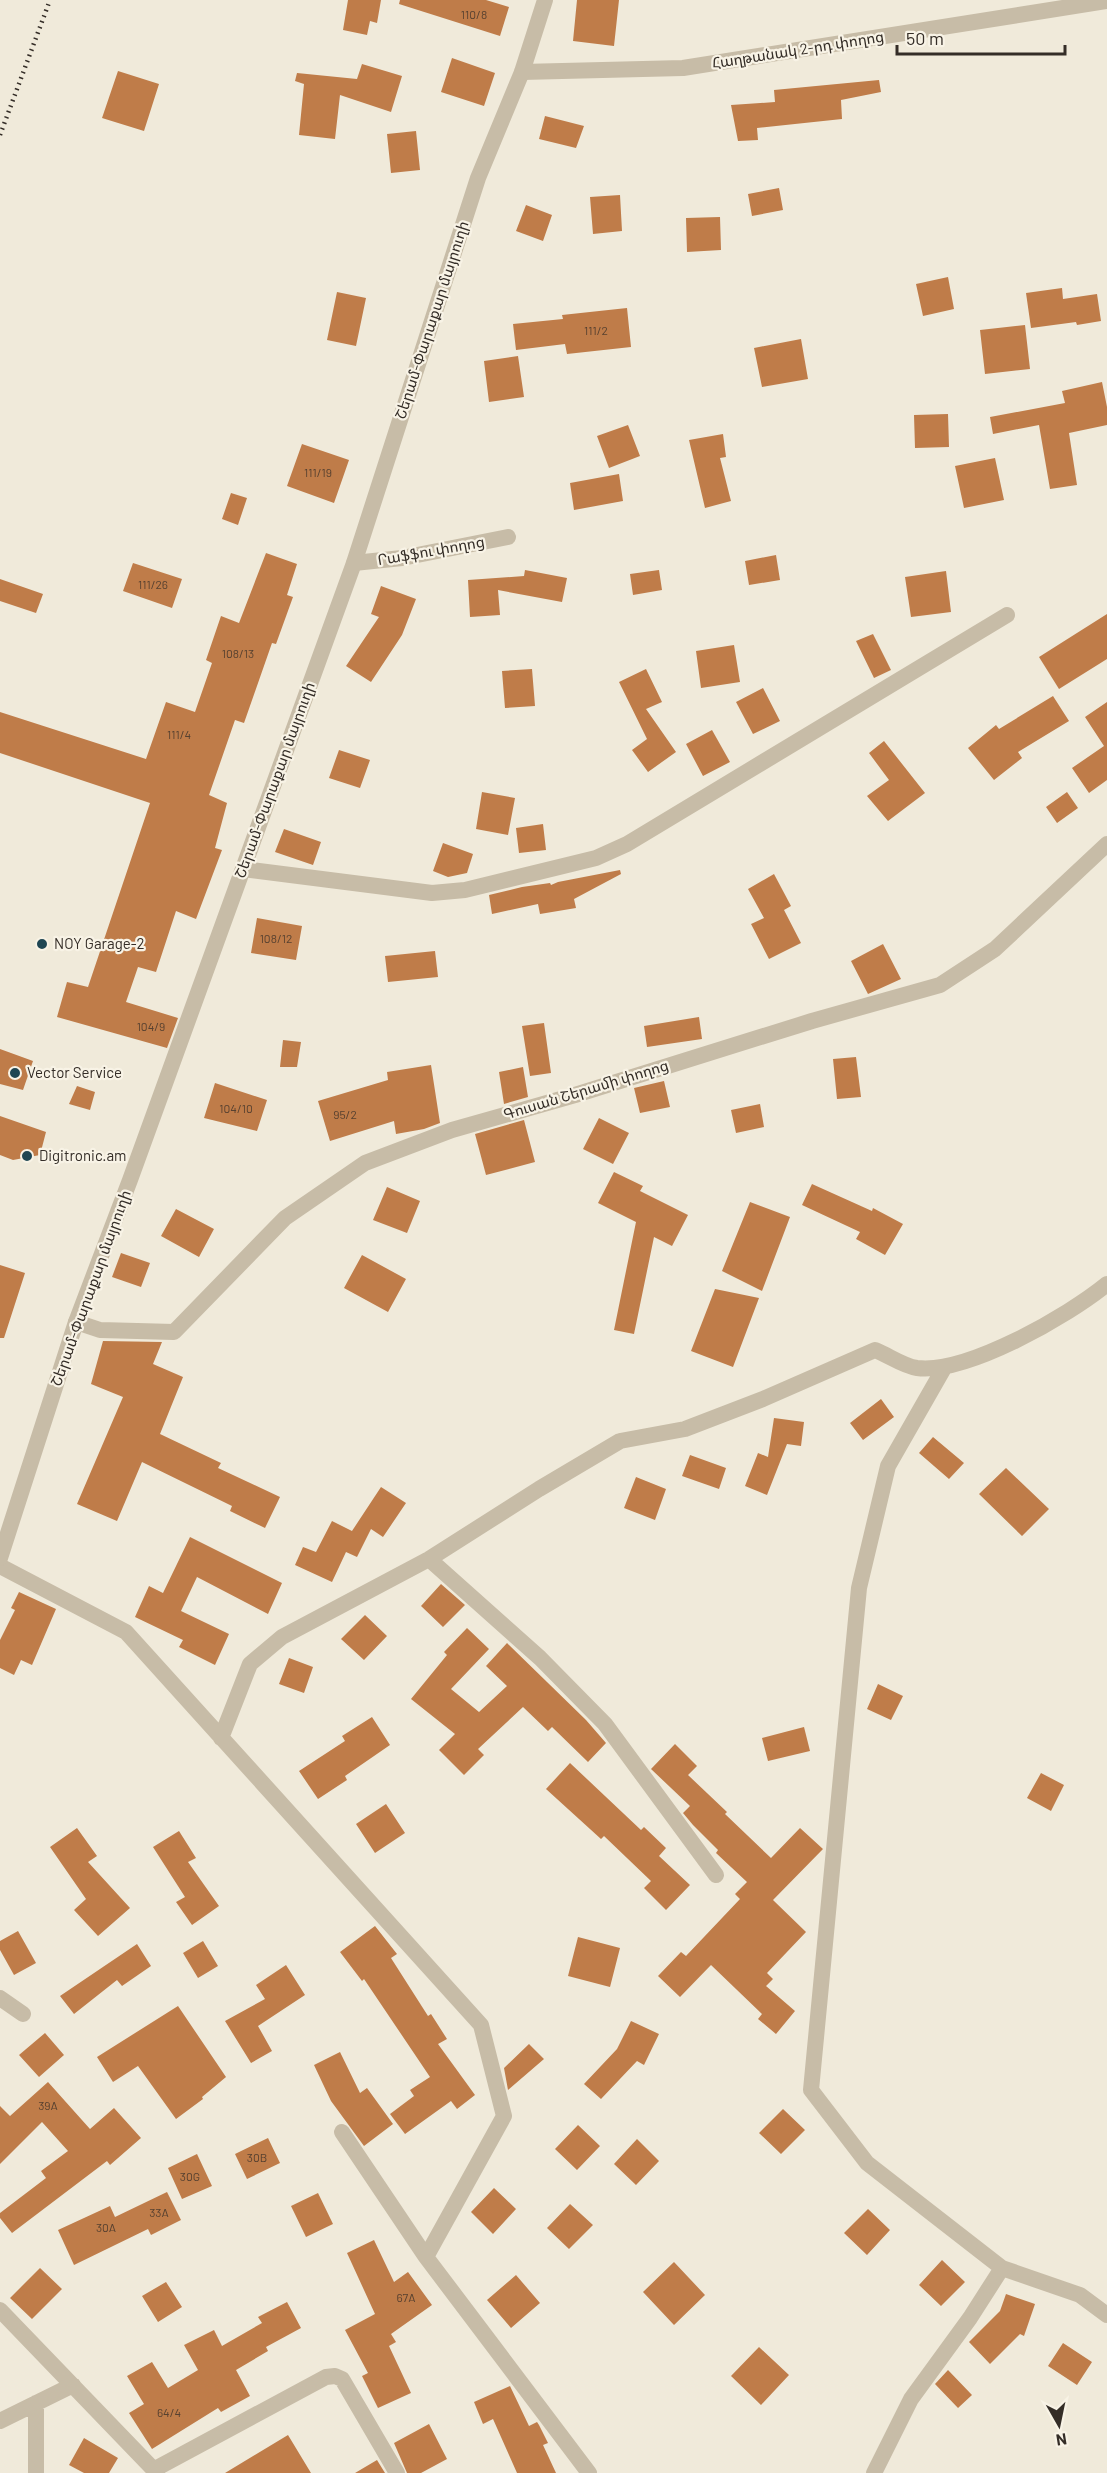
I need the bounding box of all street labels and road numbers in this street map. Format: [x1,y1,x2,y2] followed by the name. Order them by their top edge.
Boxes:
[711,27,885,72] street label: Հաղթանակ 2-րդ փողոց
[390,218,473,421] street label: Շերամ-Փարաքար մայրուղի
[376,532,486,569] street label: Րաֆֆու փողոց
[230,679,319,881] street label: Շերամ-Փարաքար մայրուղի
[501,1055,671,1124] street label: Գուսան Շերամի փողոց
[46,1187,135,1389] street label: Շերամ-Փարաքար մայրուղի

